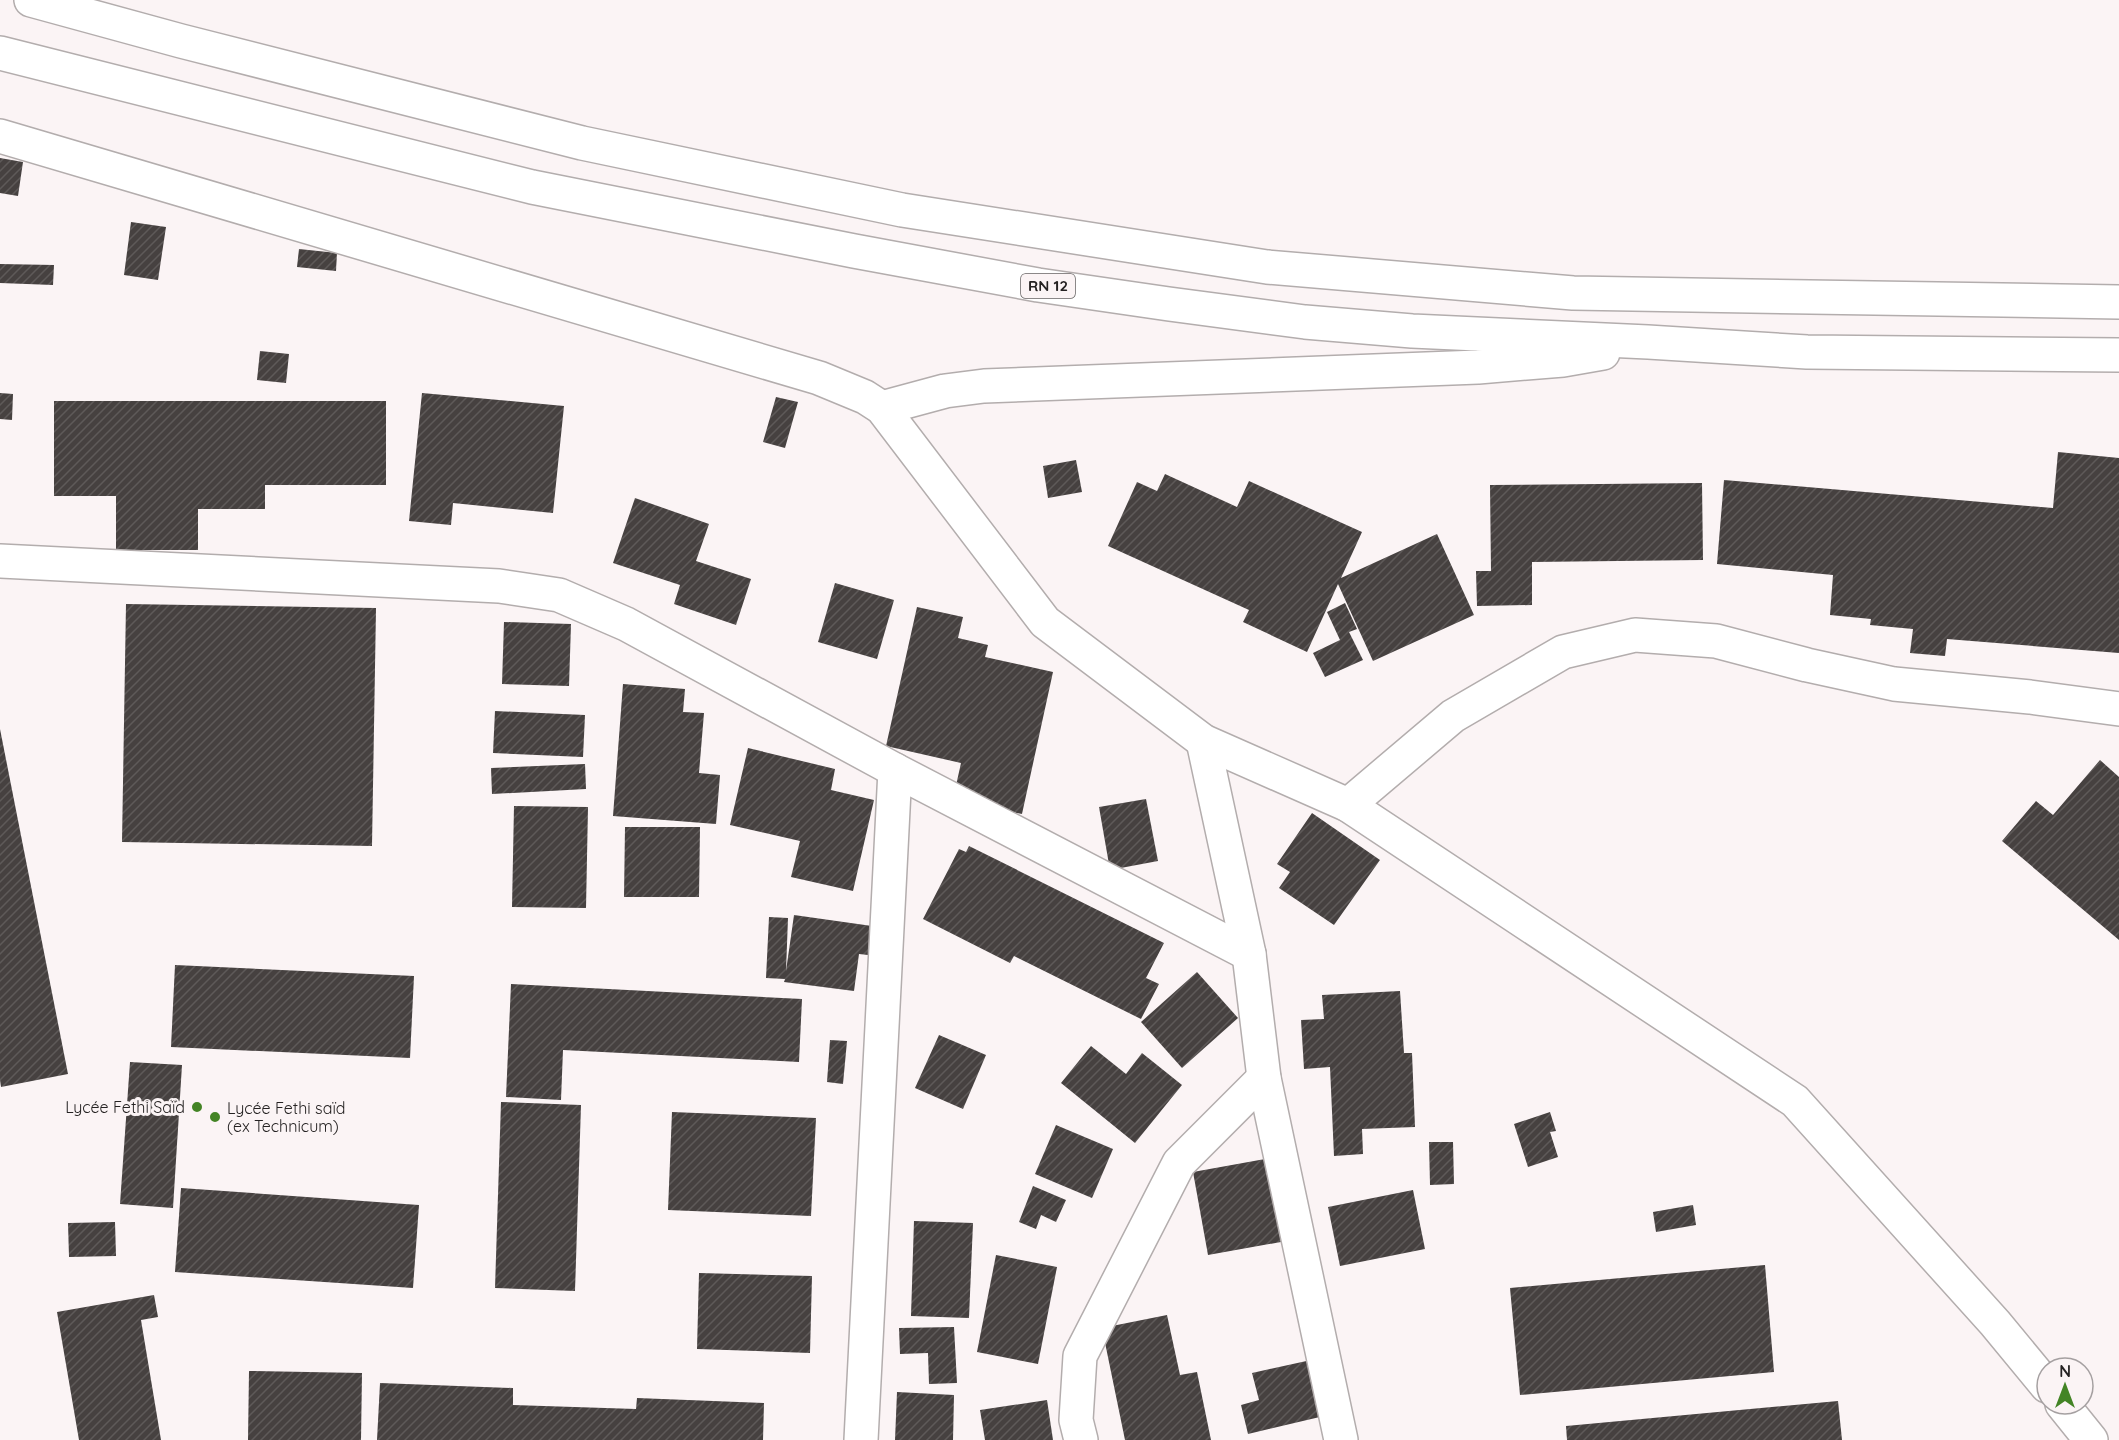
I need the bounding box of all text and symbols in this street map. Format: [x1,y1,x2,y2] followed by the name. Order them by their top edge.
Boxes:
[1021,274,1075,298] road number: RN 12
[65,1097,185,1117] place label: Lycée Fethi Saïd
[227,1098,346,1136] place label: Lycée Fethi saïd (ex Technicum)
[190,1100,204,1114] marker: Lycée Fethi Saïd
[208,1110,222,1124] marker: Lycée Fethi saïd (ex Technicum)
[2035,1356,2095,1416] north arrow
[2059,1361,2071,1381] text: N

